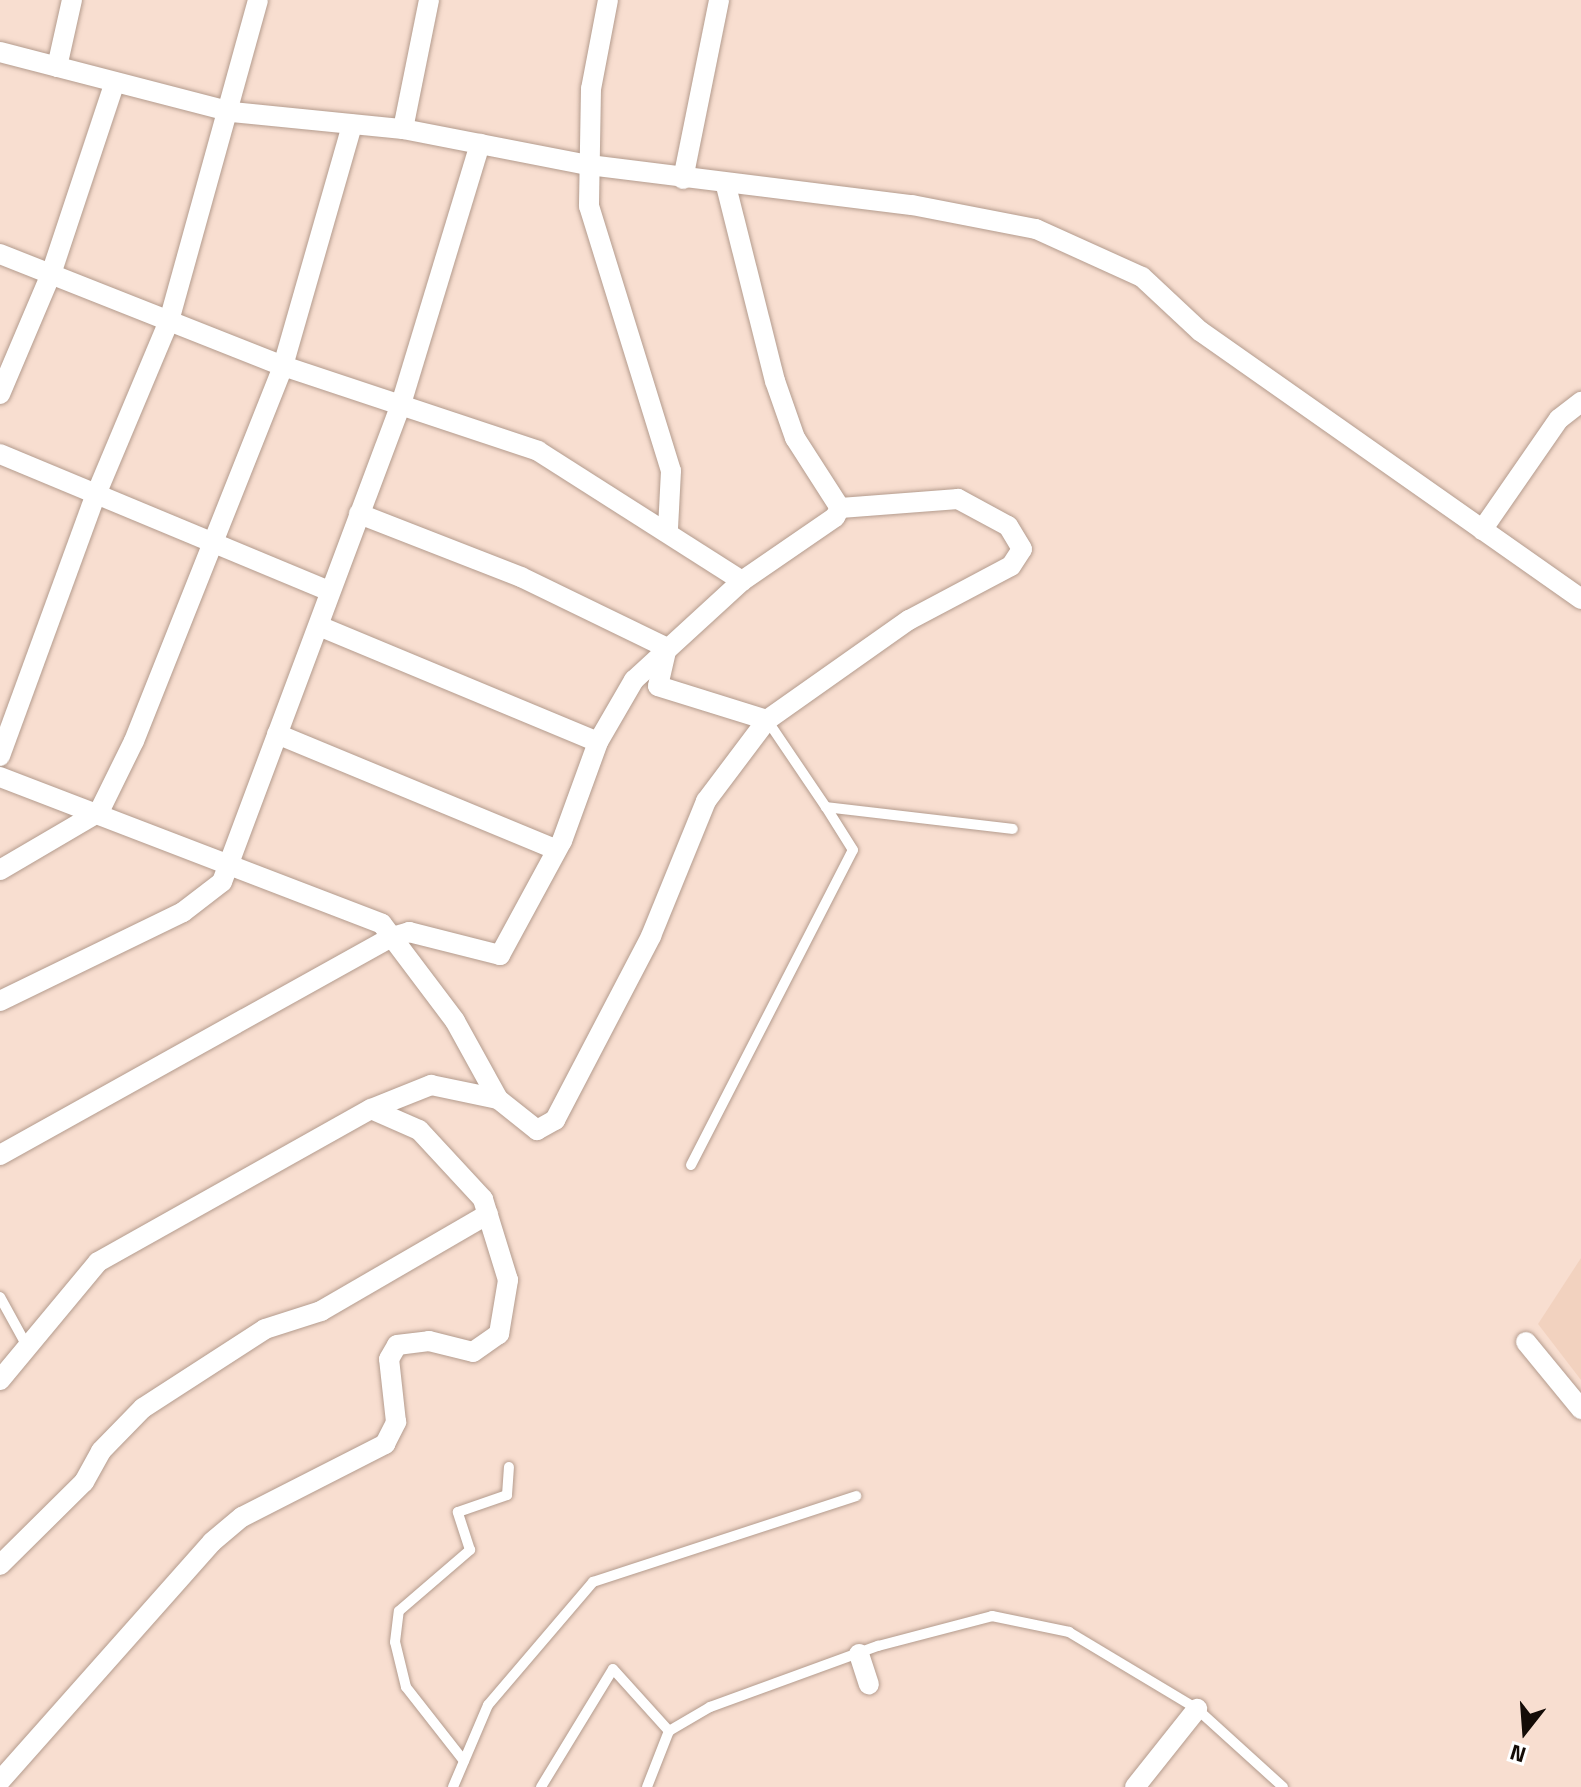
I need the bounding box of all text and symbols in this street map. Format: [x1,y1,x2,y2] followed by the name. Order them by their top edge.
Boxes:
[1485,1691,1565,1771] north arrow
[1506,1735,1530,1772] text: N

